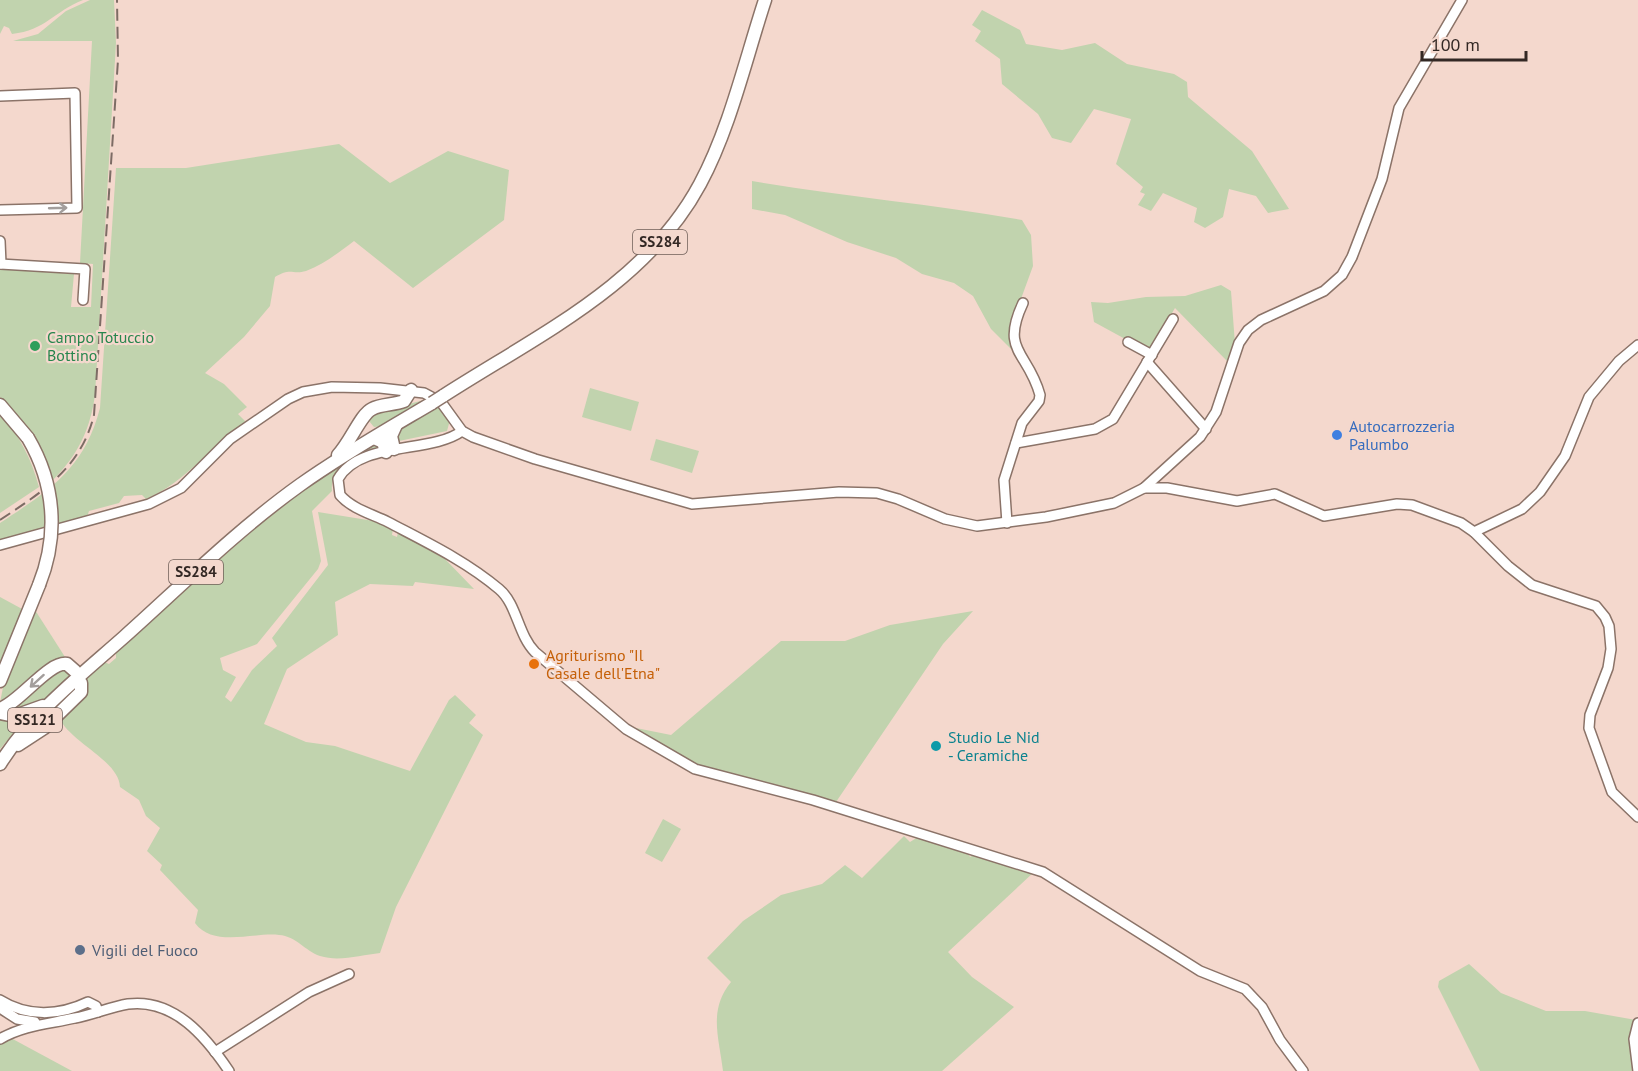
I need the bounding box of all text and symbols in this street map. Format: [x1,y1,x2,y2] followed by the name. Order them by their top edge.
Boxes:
[1422,24,1526,62] scale bar
[1431,33,1480,56] text: 100 m
[48,203,68,214] one-way arrow
[633,230,687,254] road number: SS284
[47,327,154,365] place label: Campo Totuccio Bottino
[28,339,42,353] marker: Campo Totuccio Bottino
[1349,416,1455,454] place label: Autocarrozzeria Palumbo
[1330,428,1344,442] marker: Autocarrozzeria Palumbo
[169,560,223,584] road number: SS284
[546,645,660,683] place label: Agriturismo "Il Casale dell'Etna"
[527,657,541,671] marker: Agriturismo "Il Casale dell'Etna"
[30,674,45,688] one-way arrow
[8,708,62,732] road number: SS121
[948,727,1040,765] place label: Studio Le Nid - Ceramiche
[929,739,943,753] marker: Studio Le Nid - Ceramiche
[91,940,198,960] place label: Vigili del Fuoco
[73,943,87,957] marker: Vigili del Fuoco

